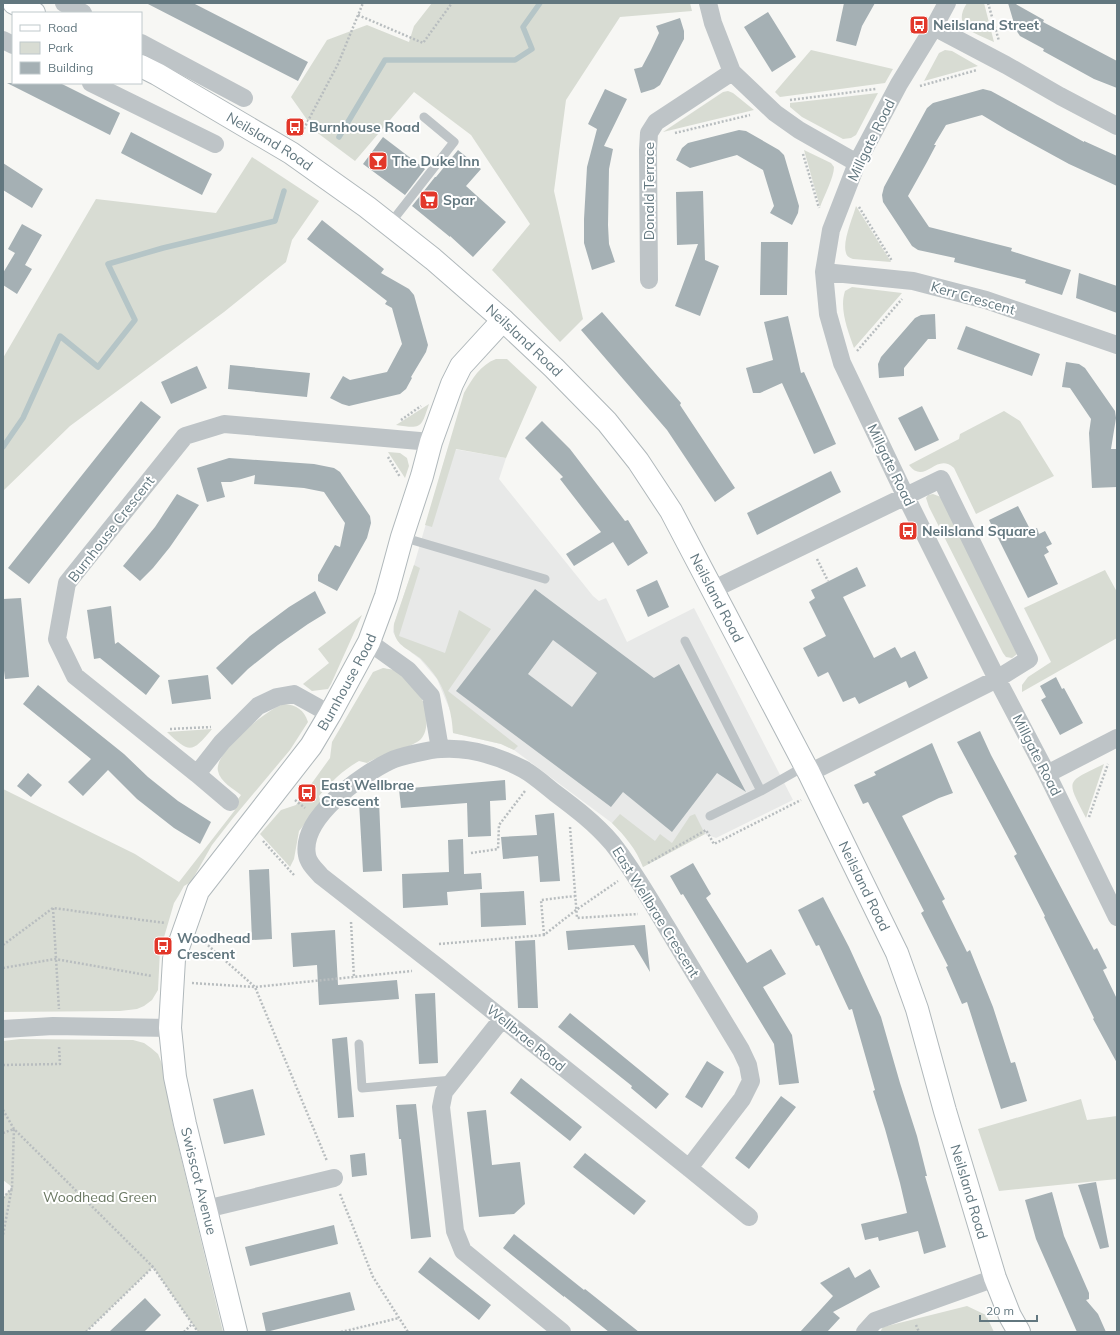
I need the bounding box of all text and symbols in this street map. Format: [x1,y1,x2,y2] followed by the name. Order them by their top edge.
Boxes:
[12,12,142,84] legend
[908,14,930,36] bus stop icon: Neilsland Street
[933,16,1040,34] place label: Neilsland Street
[48,20,77,35] text: Road
[48,40,74,55] text: Park
[48,60,93,75] text: Building
[843,96,899,184] street label: Millgate Road
[223,108,316,175] street label: Neilsland Road
[284,116,306,138] bus stop icon: Burnhouse Road
[309,118,420,136] place label: Burnhouse Road
[640,142,658,240] street label: Donald Terrace
[367,150,389,172] bar icon: The Duke Inn
[392,152,480,170] place label: The Duke Inn
[418,189,440,211] supermarket icon: Spar
[443,191,475,209] place label: Spar
[929,277,1017,319] street label: Kerr Crescent
[482,300,566,380] street label: Neilsland Road
[863,421,919,509] street label: Millgate Road
[64,472,158,586] street label: Burnhouse Crescent
[897,520,919,542] bus stop icon: Neilsland Square
[922,522,1036,540] place label: Neilsland Square
[686,550,748,645] street label: Neilsland Road
[313,631,380,734] street label: Burnhouse Road
[1009,711,1065,799] street label: Millgate Road
[321,776,415,810] place label: East Wellbrae Crescent
[296,782,318,804] bus stop icon: East Wellbrae Crescent
[835,838,894,934] street label: Neilsland Road
[608,843,704,981] street label: East Wellbrae Crescent
[177,929,251,963] place label: Woodhead Crescent
[152,935,174,957] bus stop icon: Woodhead Crescent
[483,1001,569,1075] street label: Wellbrae Road
[177,1125,221,1237] street label: Swisscot Avenue
[946,1142,992,1241] street label: Neilsland Road
[43,1188,157,1206] park label: Woodhead Green
[980,1297,1037,1323] scale bar
[986,1303,1014,1318] text: 20 m

